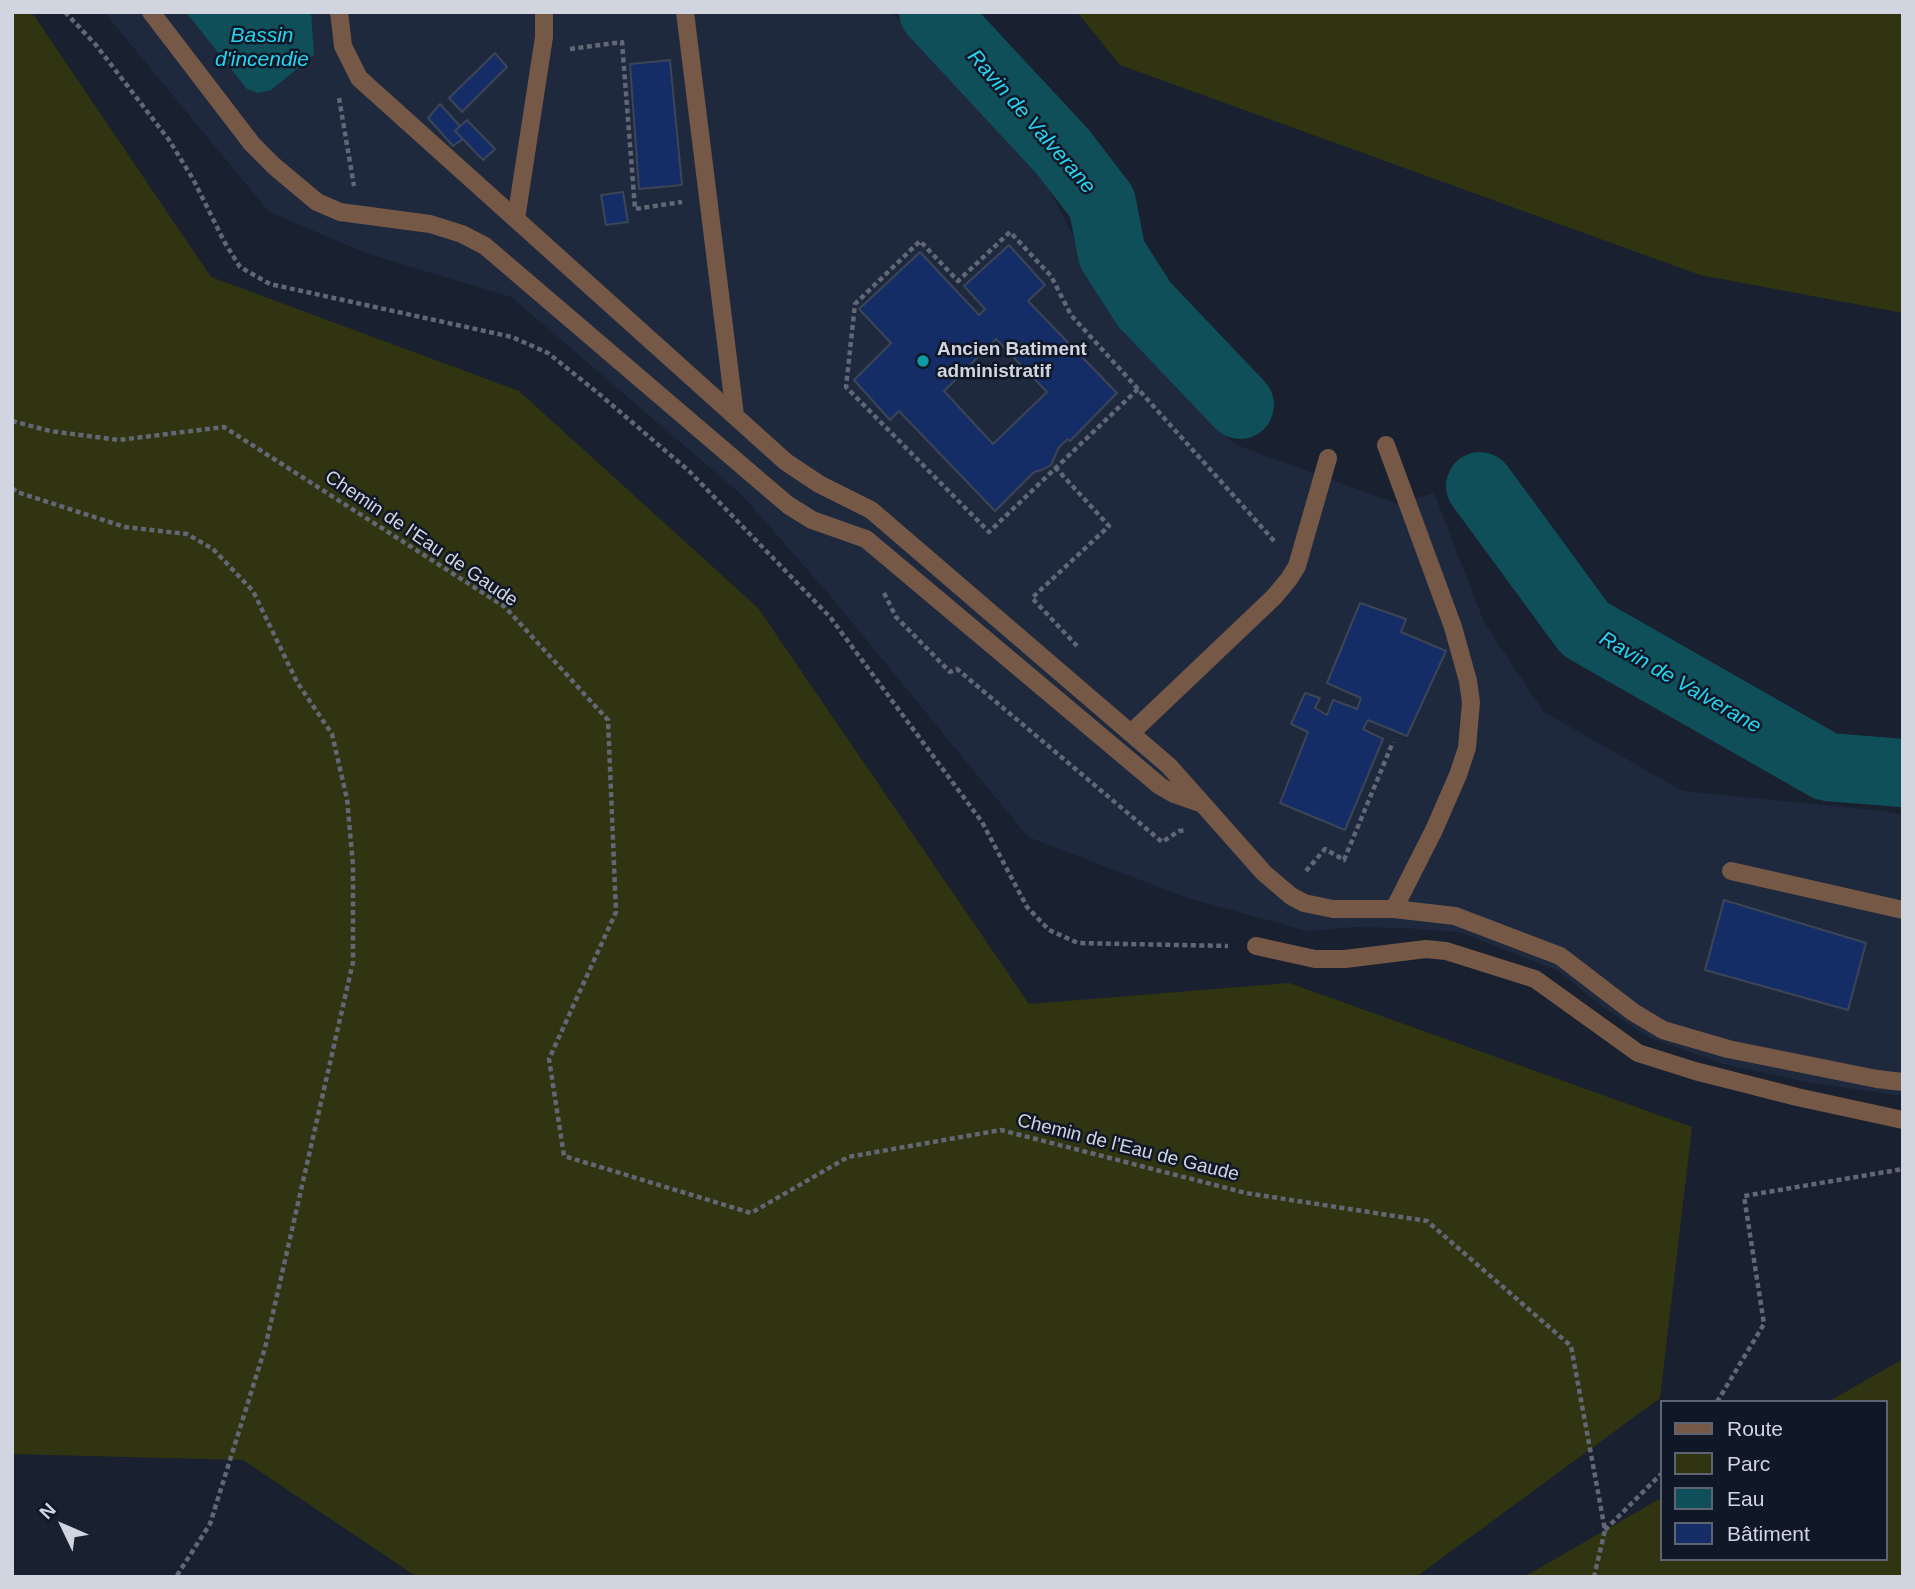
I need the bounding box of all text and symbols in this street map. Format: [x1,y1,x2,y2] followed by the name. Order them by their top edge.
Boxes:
[215,23,309,73] water label: Bassin d'incendie
[962,45,1100,199] water label: Ravin de Valverane
[937,339,1087,383] place label: Ancien Batiment administratif
[915,353,931,369] marker: Ancien Batiment administratif
[320,466,522,612] street label: Chemin de l'Eau de Gaude
[1595,626,1765,740] water label: Ravin de Valverane
[1015,1109,1241,1187] street label: Chemin de l'Eau de Gaude
[1660,1400,1887,1561] legend
[1727,1417,1783,1440] text: Route
[1727,1452,1770,1475] text: Parc
[1727,1487,1764,1510] text: Eau
[28,1491,98,1561] north arrow
[35,1499,60,1523] text: N
[1727,1522,1810,1545] text: Bâtiment

